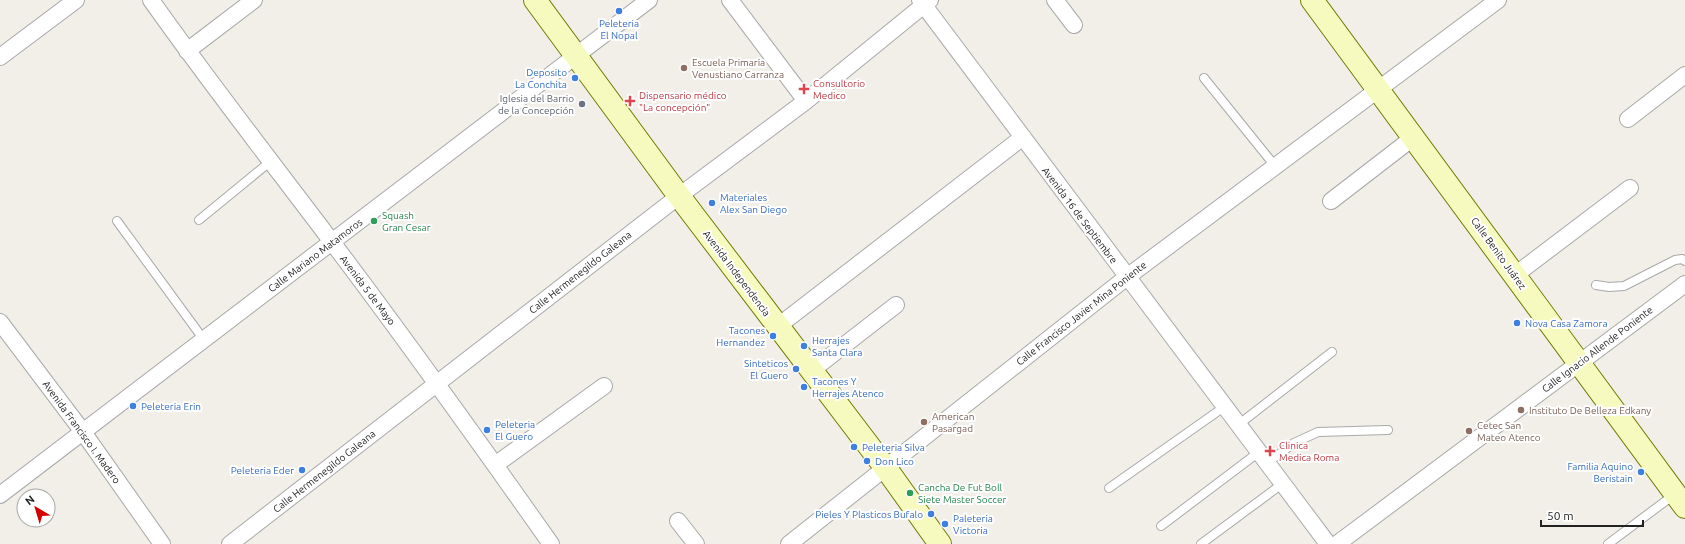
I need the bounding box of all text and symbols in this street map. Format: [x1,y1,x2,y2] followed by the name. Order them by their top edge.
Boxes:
[614,6,624,16] marker: Peleteria El Nopal
[599,18,639,41] place label: Peleteria El Nopal
[692,57,784,80] place label: Escuela Primaria Venustiano Carranza
[679,63,689,73] marker: Escuela Primaria Venustiano Carranza
[515,67,567,90] place label: Deposito La Conchita
[570,73,580,83] marker: Deposito La Conchita
[813,78,865,101] place label: Consultorio Medico
[798,83,810,95] marker: Consultorio Medico
[639,90,727,113] place label: Dispensario médico "La concepción"
[498,93,574,116] place label: Iglesia del Barrio de la Concepción
[624,95,636,107] marker: Dispensario médico "La concepción"
[577,99,587,109] marker: Iglesia del Barrio de la Concepción
[1040,165,1119,266] street label: Avenida 16 de Septiembre
[720,192,787,215] place label: Materiales Alex San Diego
[707,198,717,208] marker: Materiales Alex San Diego
[382,210,431,233] place label: Squash Gran Cesar
[1469,215,1529,292] street label: Calle Benito Juárez
[266,216,364,294] street label: Calle Mariano Matamoros
[369,216,379,226] marker: Squash Gran Cesar
[701,228,772,318] street label: Avenida Independencia
[527,229,634,316] street label: Calle Hermenegildo Galeana
[338,253,397,327] street label: Avenida 5 de Mayo
[1014,259,1149,368] street label: Calle Francisco Javier Mina Poniente
[1540,304,1655,395] street label: Calle Ignacio Allende Poniente
[1512,318,1522,328] marker: Nova Casa Zamora
[1525,318,1608,329] place label: Nova Casa Zamora
[716,325,765,348] place label: Tacones Hernandez
[768,331,778,341] marker: Tacones Hernandez
[812,335,862,358] place label: Herrajes Santa Clara
[799,341,809,351] marker: Herrajes Santa Clara
[744,358,788,381] place label: Sinteticos El Guero
[791,364,801,374] marker: Sinteticos El Guero
[812,376,884,399] place label: Tacones Y Herrajes Atenco
[41,379,123,486] street label: Avenida Francisco I. Madero
[799,382,809,392] marker: Tacones Y Herrajes Atenco
[128,401,138,411] marker: Peleteria Erin
[141,401,201,412] place label: Peleteria Erin
[1516,405,1526,415] marker: Instituto De Belleza Edkany
[1529,405,1651,416] place label: Instituto De Belleza Edkany
[932,411,974,434] place label: American Pasargad
[919,417,929,427] marker: American Pasargad
[495,419,535,442] place label: Peleteria El Guero
[1477,420,1541,443] place label: Cetec San Mateo Atenco
[482,425,492,435] marker: Peleteria El Guero
[1464,426,1474,436] marker: Cetec San Mateo Atenco
[271,428,378,515] street label: Calle Hermenegildo Galeana
[1279,440,1339,463] place label: Clinica Medica Roma
[849,442,859,452] marker: Peleteria Silva
[862,442,925,453] place label: Peleteria Silva
[1264,445,1276,457] marker: Clinica Medica Roma
[862,456,872,466] marker: Don Lico
[875,456,914,467] place label: Don Lico
[1567,461,1633,484] place label: Familia Aquino Beristain
[231,465,294,476] place label: Peleteria Eder
[297,465,307,475] marker: Peleteria Eder
[1636,467,1646,477] marker: Familia Aquino Beristain
[918,482,1006,505] place label: Cancha De Fut Boll Siete Master Soccer
[16,488,56,528] north arrow
[905,488,915,498] marker: Cancha De Fut Boll Siete Master Soccer
[23,493,37,507] text: N
[1541,502,1643,528] scale bar
[815,509,923,520] place label: Pieles Y Plasticos Bufalo
[926,509,936,519] marker: Pieles Y Plasticos Bufalo
[1547,509,1574,522] text: 50 m
[953,513,993,536] place label: Paleteria Victoria
[940,519,950,529] marker: Paleteria Victoria

